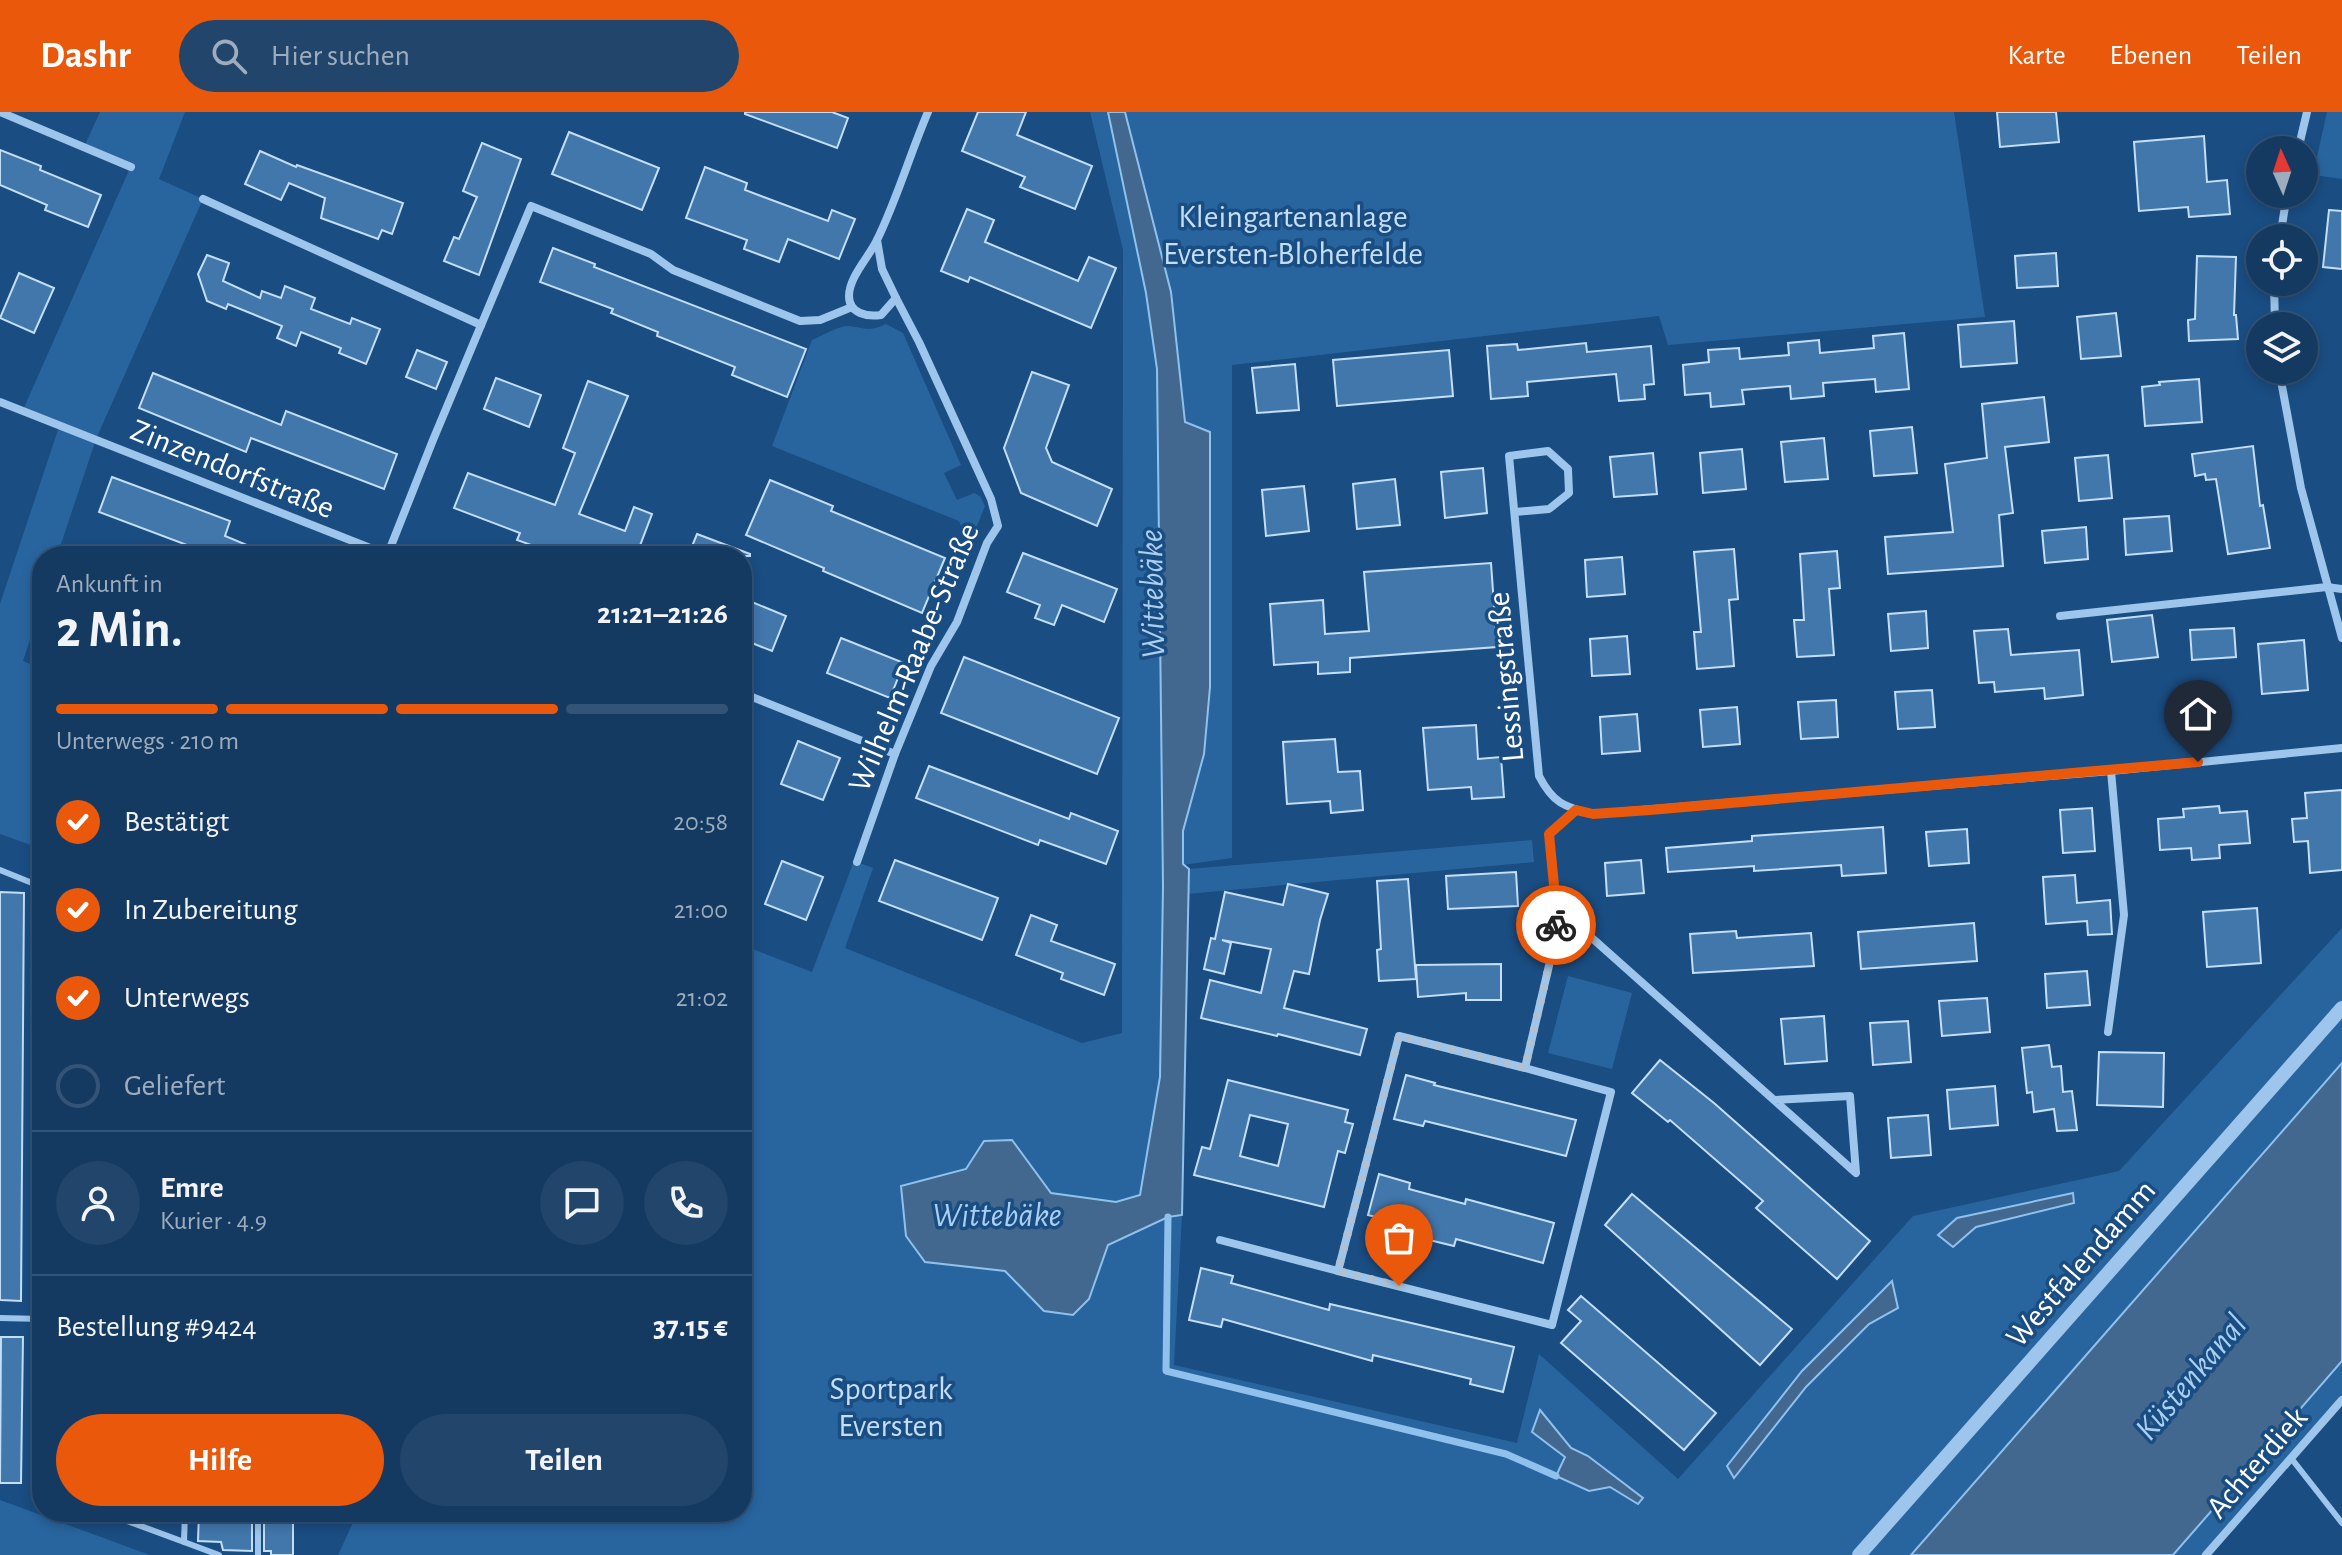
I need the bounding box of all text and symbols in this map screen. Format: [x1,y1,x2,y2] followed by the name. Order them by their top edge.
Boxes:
[179,20,739,92] search box
[207,34,251,78] icon: search
[40,37,131,75] text: Dashr
[271,41,410,71] text: Hier suchen
[2007,42,2066,70] text: Karte
[2110,42,2192,70] text: Ebenen
[2236,42,2302,70] text: Teilen
[2246,136,2318,208] north arrow
[2246,136,2318,384] map controls
[1163,201,1423,270] park label: Kleingartenanlage Eversten-Bloherfelde
[2246,224,2318,296] button: locate
[2246,312,2318,384] button: layers
[126,414,339,524] street label: Zinzendorfstraße
[843,518,985,796] street label: Wilhelm-Raabe-Straße
[1135,529,1171,659] water label: Wittebäke
[56,571,163,597] text: Ankunft in
[1483,591,1529,763] street label: Lessingstraße
[597,599,728,629] text: 21:21–21:26
[56,604,183,656] text: 2 Min.
[2164,680,2232,762] pin
[2176,692,2220,736] icon: home
[56,728,239,754] text: Unterwegs · 210 m
[56,800,100,844] icon: check
[124,807,229,837] text: Bestätigt
[673,809,728,835] text: 20:58
[1516,885,1596,965] courier
[56,888,100,932] icon: check
[124,895,298,925] text: In Zubereitung
[674,897,728,923] text: 21:00
[1534,903,1578,947] icon: bike
[56,976,100,1020] icon: check
[124,983,250,1013] text: Unterwegs
[676,985,728,1011] text: 21:02
[124,1071,225,1101] text: Geliefert
[56,1161,140,1245] button: person
[540,1161,624,1245] button: chat
[644,1161,728,1245] button: phone
[160,1173,224,1203] text: Emre
[2000,1174,2161,1353] street label: Westfalendamm
[932,1199,1062,1233] water label: Wittebäke
[1365,1204,1433,1286] pin
[160,1208,267,1234] text: Kurier · 4.9
[1377,1216,1421,1260] icon: bag
[2129,1308,2254,1447] water label: Küstenkanal
[56,1312,257,1342] text: Bestellung #9424
[653,1312,728,1342] text: 37.15 €
[829,1373,953,1442] park label: Sportpark Eversten
[2200,1401,2313,1524] street label: Achterdiek
[56,1414,384,1506] button: Hilfe
[400,1414,728,1506] button: Teilen

